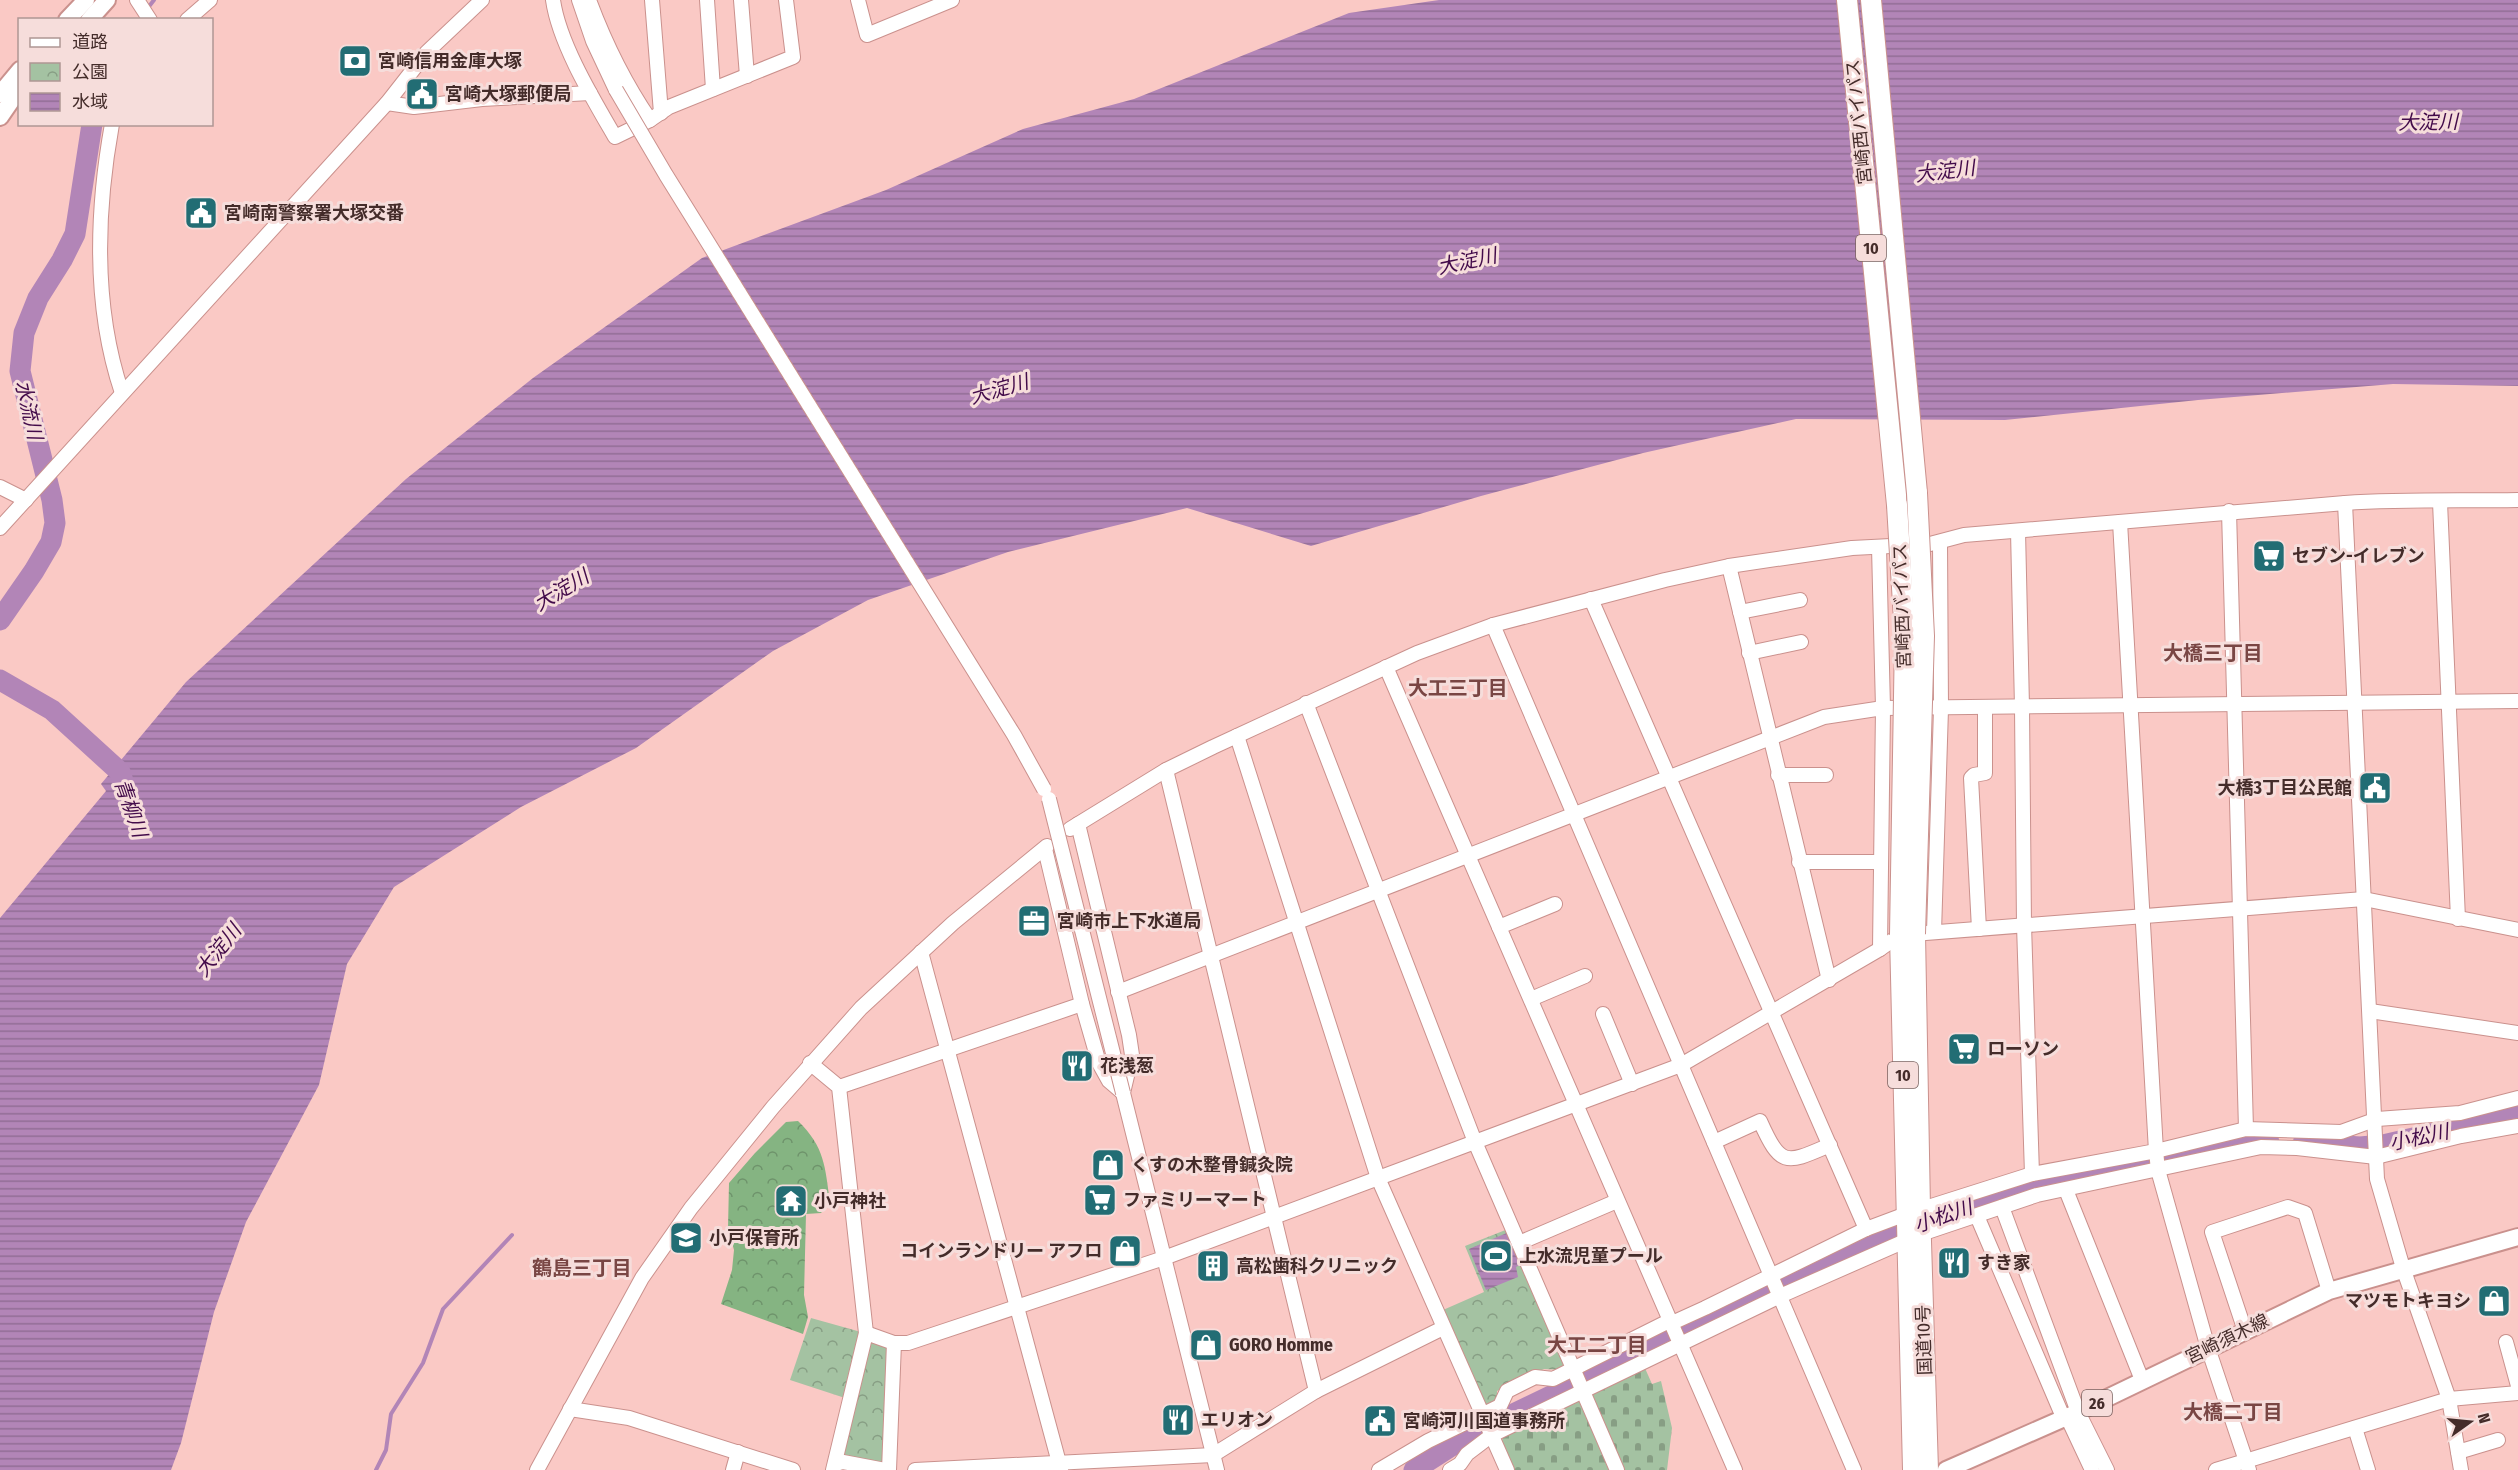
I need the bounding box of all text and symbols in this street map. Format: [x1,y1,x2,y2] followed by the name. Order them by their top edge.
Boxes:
[18,18,213,126] legend
[72,31,108,53] text: 道路
[337,43,373,79] bank icon: 宮崎信用金庫大塚
[378,50,522,72] place label: 宮崎信用金庫大塚
[1841,58,1877,186] street label: 宮崎西バイパス
[72,61,108,83] text: 公園
[404,76,440,112] public building icon: 宮崎大塚郵便局
[445,83,571,105] place label: 宮崎大塚郵便局
[72,91,108,113] text: 水域
[2398,109,2460,135] water label: 大淀川
[1914,155,1978,187] water label: 大淀川
[183,195,219,231] public building icon: 宮崎南警察署大塚交番
[224,202,404,224] place label: 宮崎南警察署大塚交番
[1856,235,1886,261] road number: 10
[1435,243,1501,279] water label: 大淀川
[967,369,1033,409] water label: 大淀川
[11,378,48,444] water label: 水流川
[2251,538,2287,574] supermarket icon: セブン-イレブン
[1889,543,1915,669] street label: 宮崎西バイパス
[2292,545,2425,567] place label: セブン-イレブン
[529,563,595,616] water label: 大淀川
[2163,641,2263,665] district label: 大橋三丁目
[1408,676,1508,700] district label: 大工三丁目
[2357,770,2393,806] public building icon: 大橋3丁目公民館
[110,776,153,842] water label: 青柳川
[2217,777,2352,799] place label: 大橋3丁目公民館
[1016,903,1052,939] office icon: 宮崎市上下水道局
[1057,910,1201,932] place label: 宮崎市上下水道局
[190,917,247,981] water label: 大淀川
[1946,1031,1982,1067] supermarket icon: ローソン
[1987,1038,2059,1060] place label: ローソン
[1059,1048,1095,1084] restaurant icon: 花浅葱
[1100,1055,1154,1077] place label: 花浅葱
[1888,1062,1918,1088] road number: 10
[2387,1119,2453,1155] water label: 小松川
[1090,1147,1126,1183] shop icon: くすの木整骨鍼灸院
[1131,1154,1293,1176] place label: くすの木整骨鍼灸院
[1082,1182,1118,1218] supermarket icon: ファミリーマート
[773,1183,809,1219] temple icon: 小戸神社
[1123,1189,1267,1211] place label: ファミリーマート
[814,1190,886,1212] place label: 小戸神社
[1911,1194,1977,1237] water label: 小松川
[668,1220,704,1256] school or university icon: 小戸保育所
[709,1227,799,1249] place label: 小戸保育所
[1107,1233,1143,1269] shop icon: コインランドリー アフロ
[1478,1238,1514,1274] sports icon: 上水流児童プール
[900,1240,1102,1262] place label: コインランドリー アフロ
[1519,1245,1663,1267] place label: 上水流児童プール
[1936,1245,1972,1281] restaurant icon: すき家
[1195,1248,1231,1284] building icon: 高松歯科クリニック
[1977,1252,2031,1274] place label: すき家
[1236,1255,1398,1277] place label: 高松歯科クリニック
[532,1256,632,1280] district label: 鶴島三丁目
[2476,1283,2512,1319] shop icon: マツモトキヨシ
[2345,1290,2471,1312] place label: マツモトキヨシ
[1912,1304,1936,1376] street label: 国道10号
[2182,1309,2272,1369] street label: 宮崎須木線
[1188,1327,1224,1363] shop icon: GORO Homme
[1547,1333,1647,1357] district label: 大工二丁目
[1229,1334,1333,1356] place label: GORO Homme
[2082,1390,2112,1416] road number: 26
[2440,1392,2500,1452] north arrow
[2183,1400,2283,1424] district label: 大橋二丁目
[1160,1402,1196,1438] restaurant icon: エリオン
[1362,1403,1398,1439] public building icon: 宮崎河川国道事務所
[1201,1409,1273,1431] place label: エリオン
[1403,1410,1565,1432] place label: 宮崎河川国道事務所
[2474,1411,2494,1425] text: N

